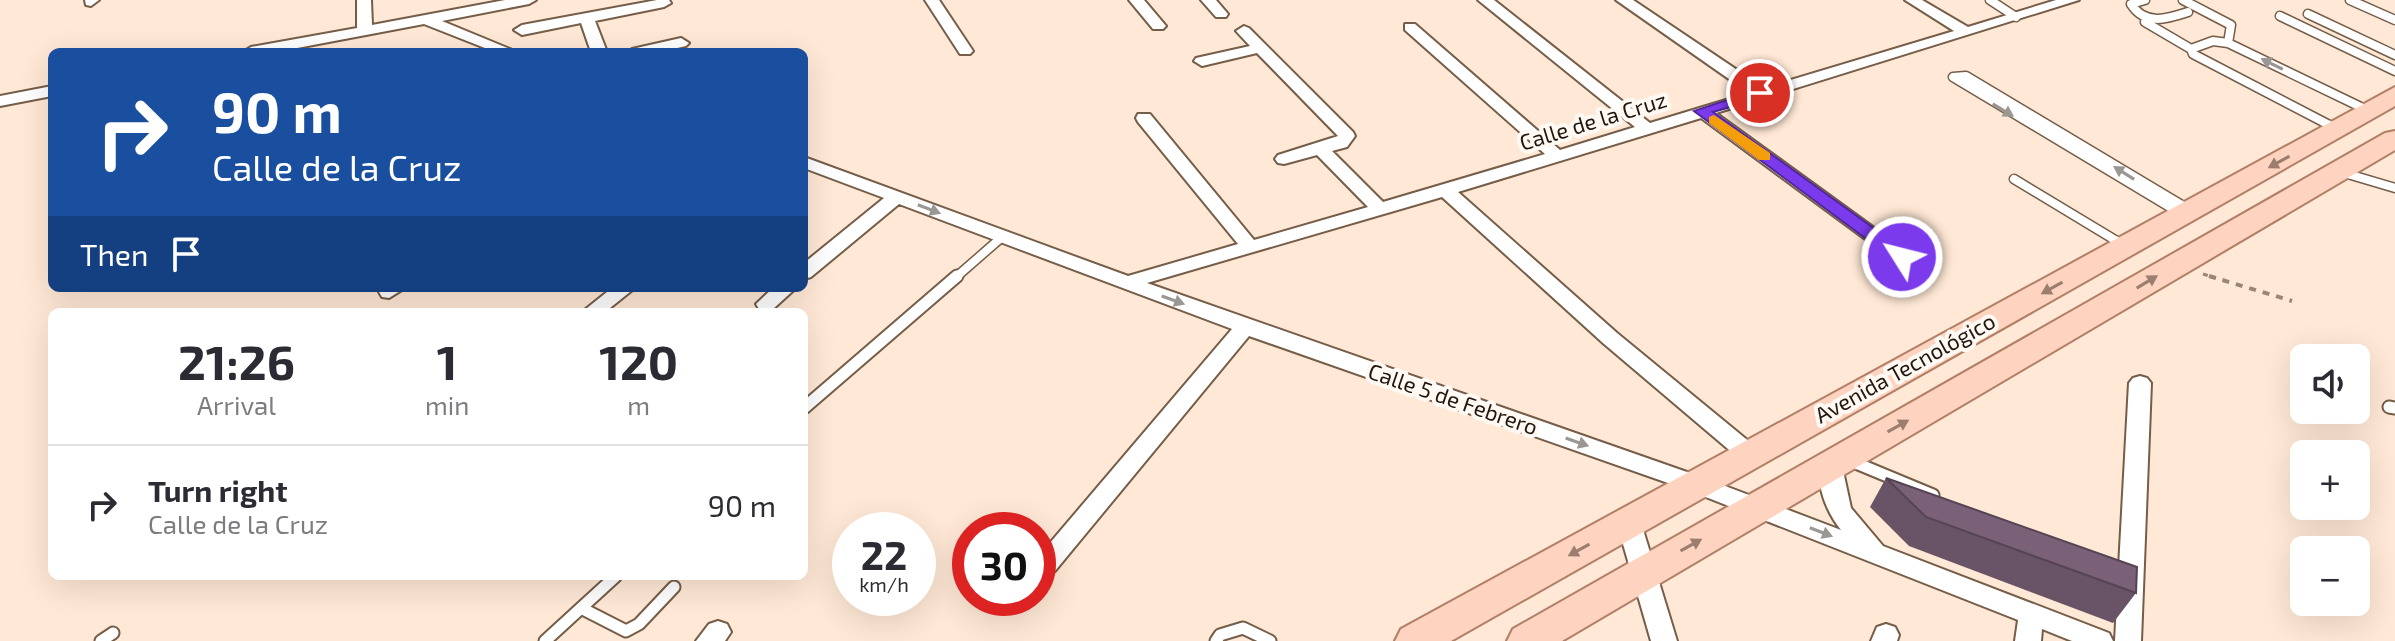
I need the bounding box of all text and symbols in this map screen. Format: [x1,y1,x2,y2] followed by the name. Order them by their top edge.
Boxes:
[2260,57,2283,71] one-way arrow
[1726,59,1794,127] pin
[1738,71,1782,115] icon: arrive
[212,77,342,144] text: 90 m
[80,80,184,184] icon: right
[1516,85,1669,155] street label: Calle de la Cruz
[1992,103,2014,117] one-way arrow
[212,145,461,188] text: Calle de la Cruz
[2268,154,2290,168] one-way arrow
[2113,166,2135,180] one-way arrow
[917,203,941,216] one-way arrow
[1860,215,1944,299] position arrow
[164,232,208,276] icon: arrive
[80,236,148,272] text: Then
[2136,275,2158,289] one-way arrow
[2040,281,2063,295] one-way arrow
[1161,294,1185,307] one-way arrow
[1810,307,1999,427] street label: Avenida Tecnológico
[178,332,295,390] text: 21:26
[437,332,458,390] text: 1
[599,332,678,390] text: 120
[2290,344,2370,616] map controls
[2290,344,2370,424] button: sound
[1365,357,1542,439] street label: Calle 5 de Febrero
[197,389,276,420] text: Arrival
[425,389,469,420] text: min
[627,389,650,420] text: m
[1887,419,1909,433] one-way arrow
[1565,437,1589,449] one-way arrow
[2290,440,2370,520] button: +
[148,472,288,508] text: Turn right
[80,483,124,527] icon: right
[708,487,776,523] text: 90 m
[148,508,328,539] text: Calle de la Cruz
[952,512,1056,616] speed limit sign: 30
[1809,526,1833,539] one-way arrow
[861,530,907,578] text: 22
[2290,536,2370,616] button: −
[1679,538,1702,552] one-way arrow
[1568,543,1591,557] one-way arrow
[859,572,909,596] text: km/h

